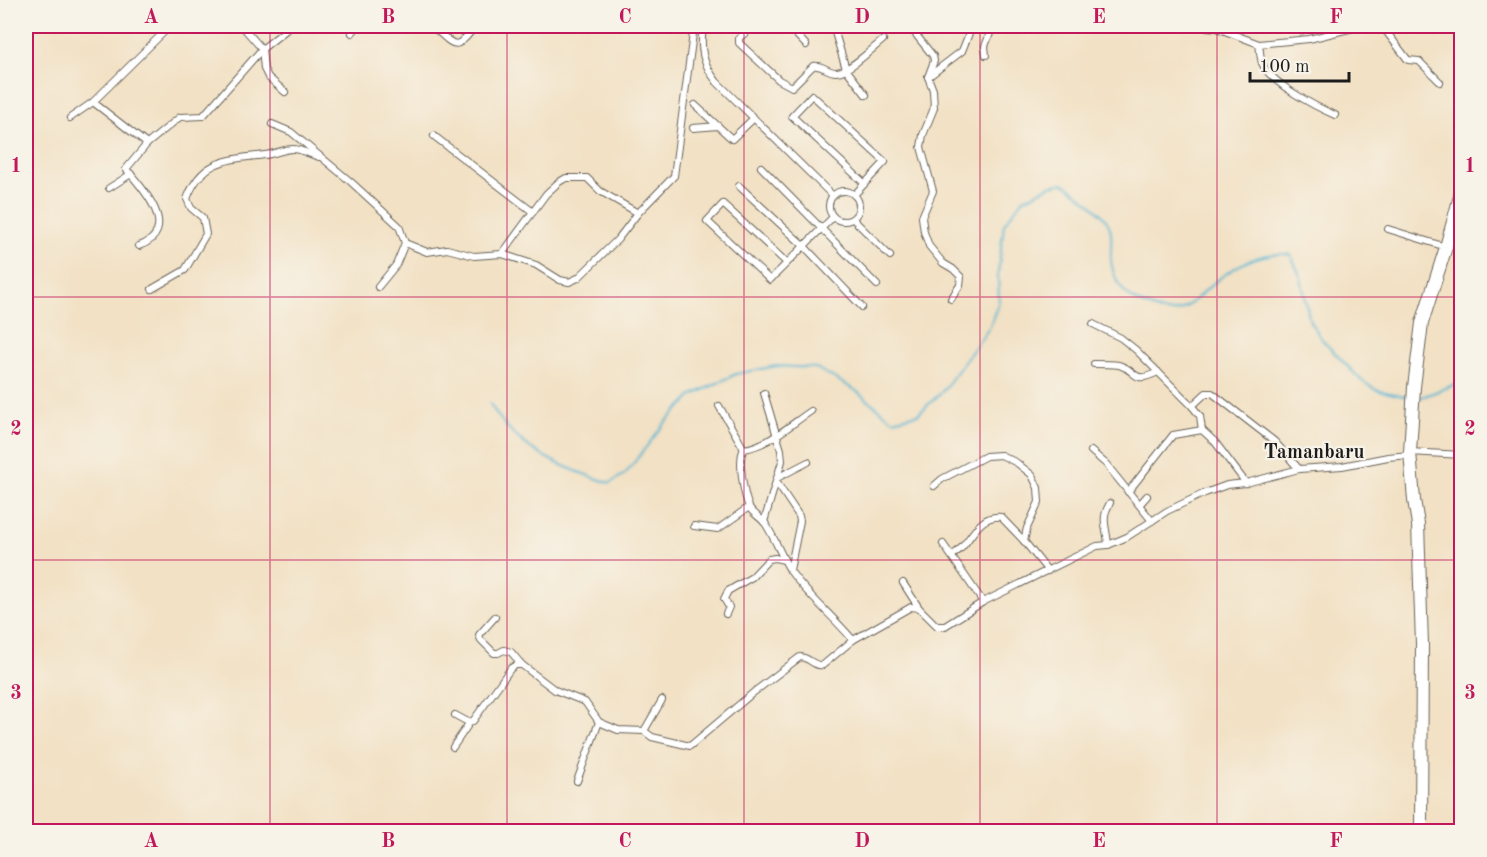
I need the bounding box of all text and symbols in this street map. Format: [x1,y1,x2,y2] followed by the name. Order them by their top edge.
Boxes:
[143,8,159,28] text: A
[381,8,395,28] text: B
[618,8,632,28] text: C
[854,8,870,28] text: D
[1092,8,1106,28] text: E
[1329,8,1343,28] text: F
[1250,45,1349,83] scale bar
[1259,58,1310,76] text: 100 m
[10,157,22,177] text: 1
[1464,157,1476,177] text: 1
[10,420,22,440] text: 2
[1464,420,1476,440] text: 2
[1263,443,1365,463] district label: Tamanbaru
[10,684,22,704] text: 3
[1464,684,1476,704] text: 3
[143,832,159,852] text: A
[381,832,395,852] text: B
[618,832,632,852] text: C
[854,832,870,852] text: D
[1092,832,1106,852] text: E
[1329,832,1343,852] text: F

